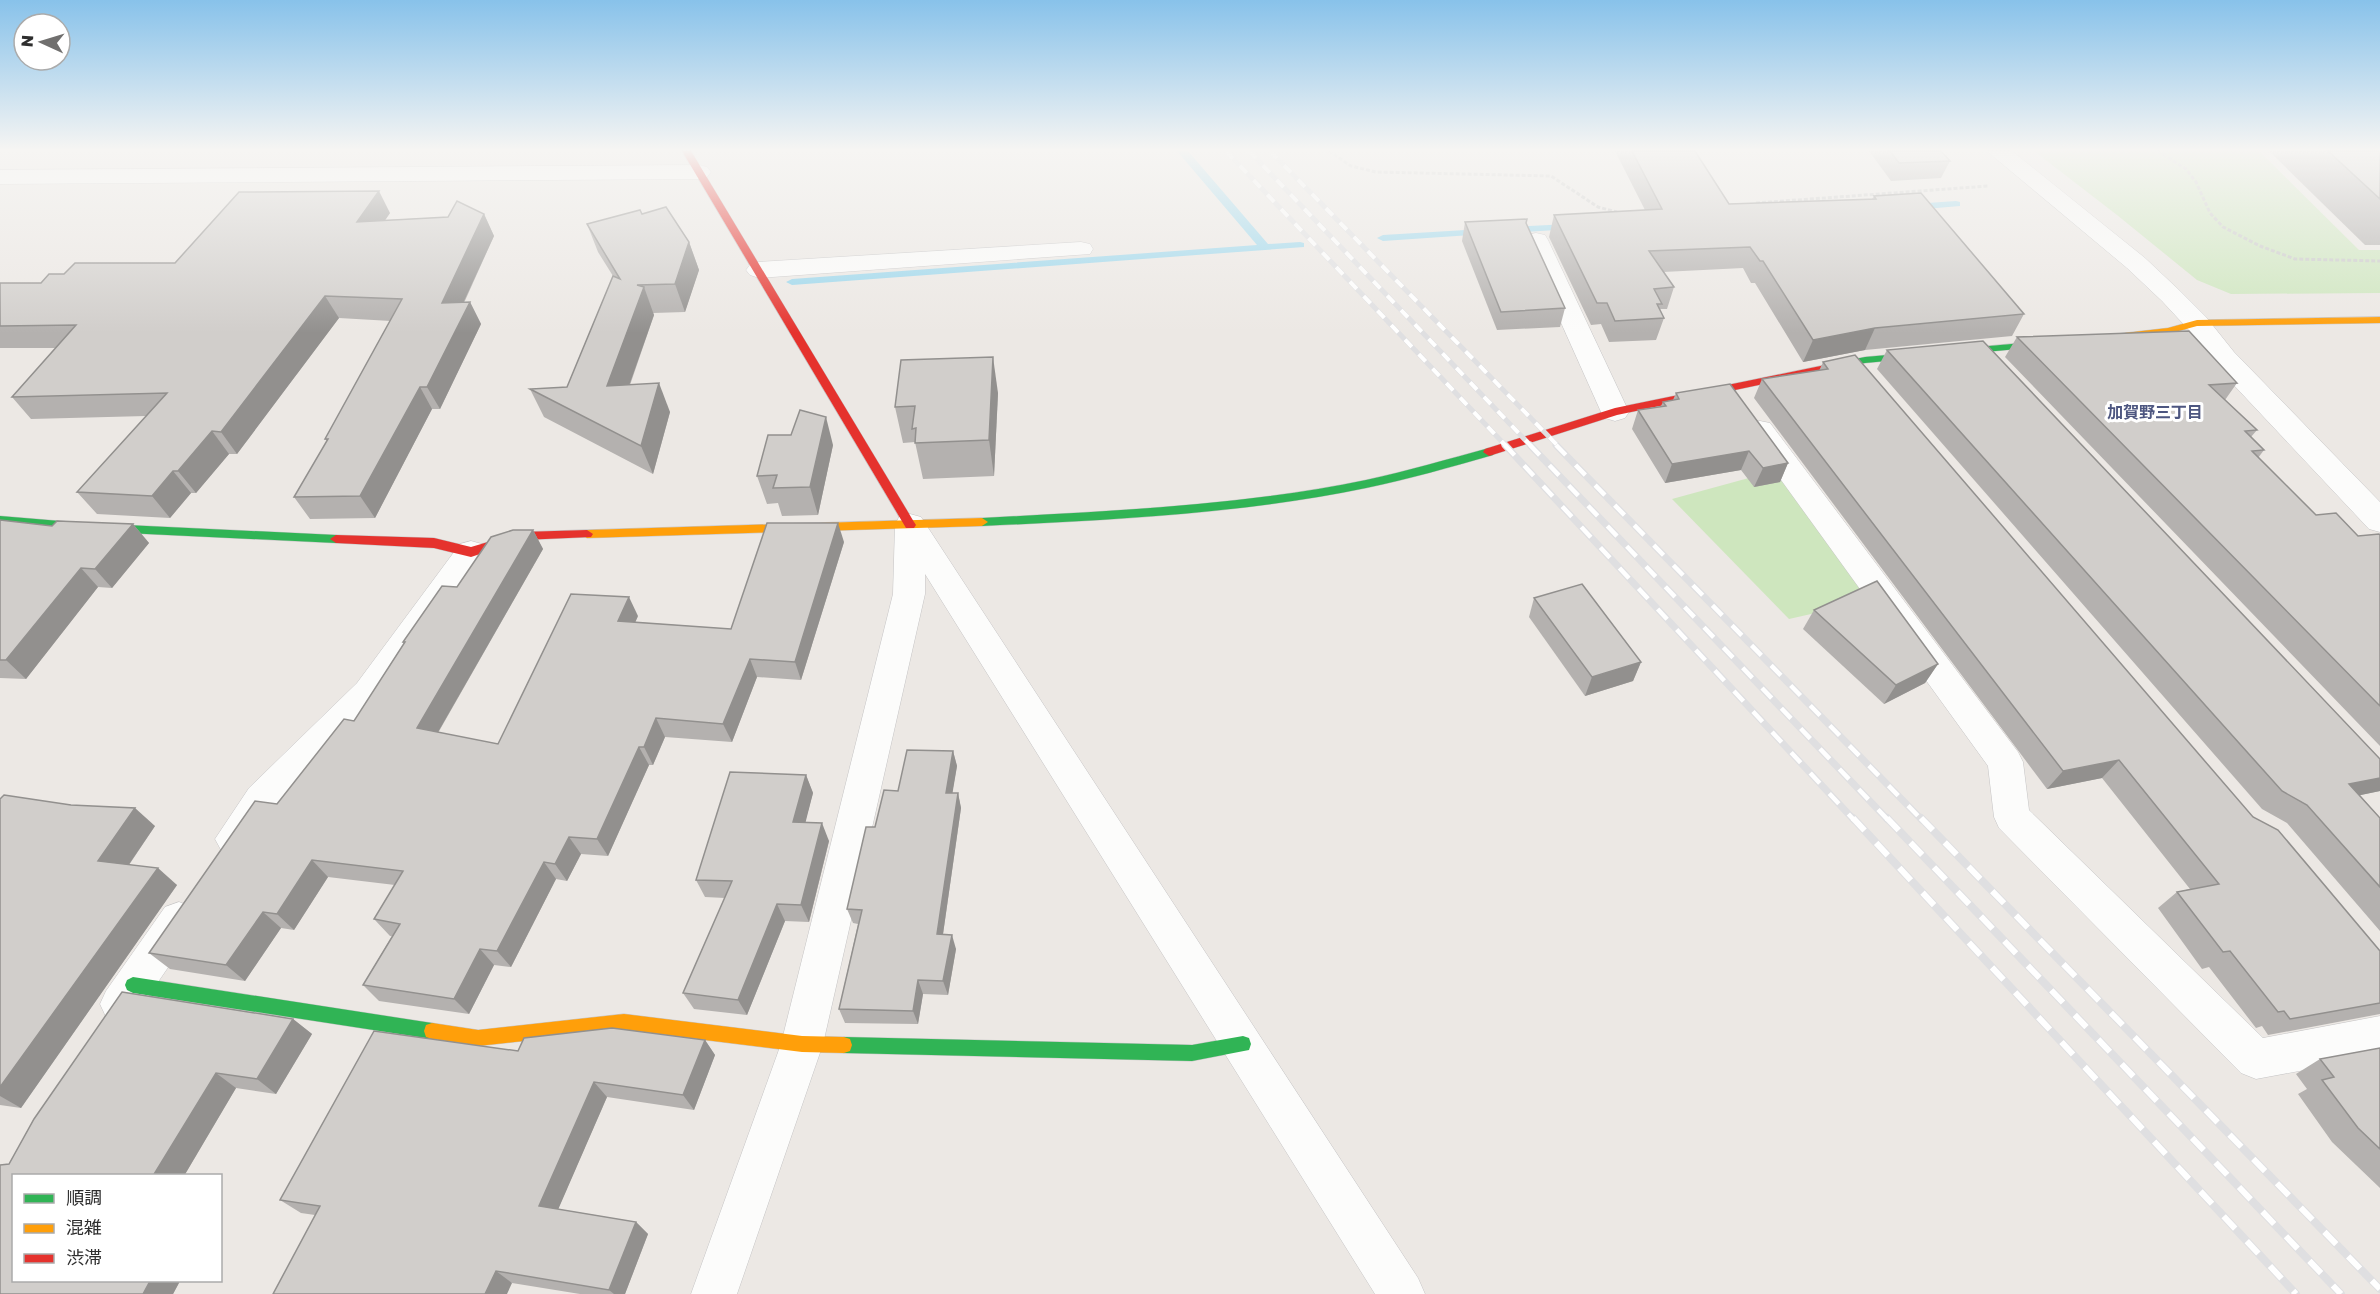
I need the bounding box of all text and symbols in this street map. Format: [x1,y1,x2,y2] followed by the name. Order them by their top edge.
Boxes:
[12,12,72,72] north arrow
[17,34,37,48] text: N
[2107,402,2203,422] district label: 加賀野三丁目
[12,1174,222,1282] legend
[66,1186,102,1208] text: 順調
[66,1216,102,1238] text: 混雑
[66,1246,102,1268] text: 渋滞

